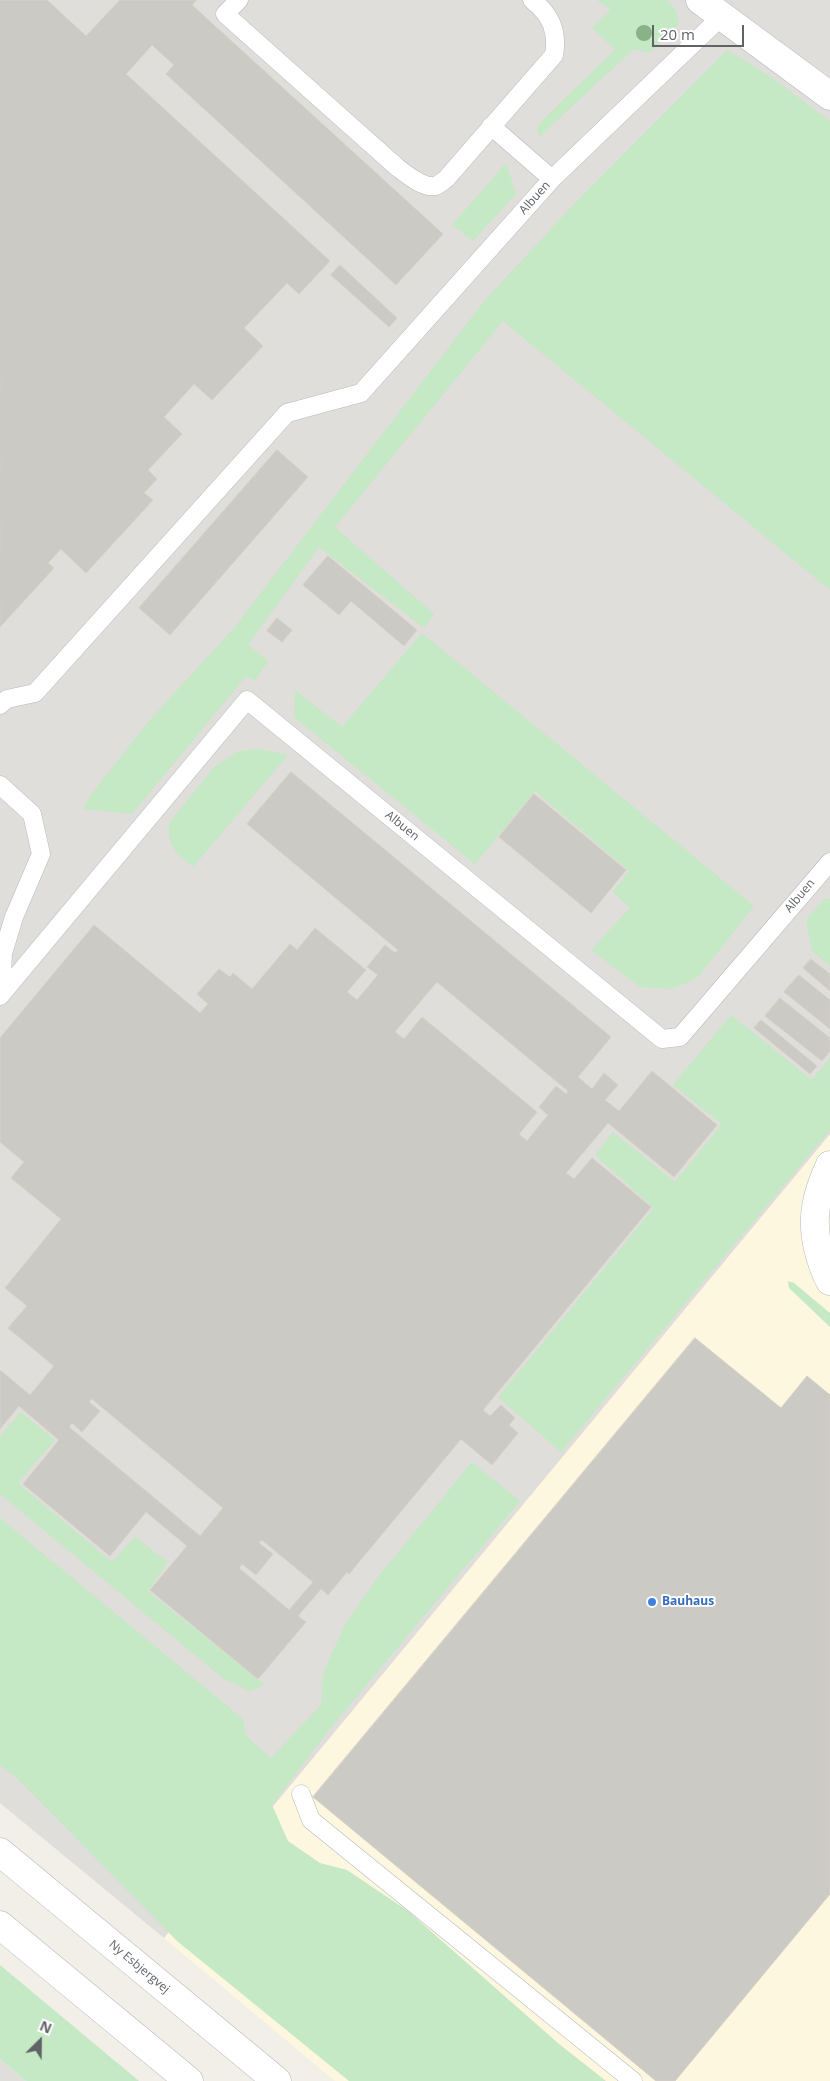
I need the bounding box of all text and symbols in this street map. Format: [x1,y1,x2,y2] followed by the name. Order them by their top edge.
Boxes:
[655,15,748,47] scale bar
[660,24,695,44] text: 20 m
[516,179,554,217] street label: Albuen
[382,808,422,844] street label: Albuen
[782,876,818,916] street label: Albuen
[662,1595,714,1609] place label: Bauhaus
[646,1596,658,1608] marker: Bauhaus
[106,1937,172,1997] street label: Ny Esbjergvej
[15,2016,65,2066] north arrow
[37,2016,55,2038] text: N

